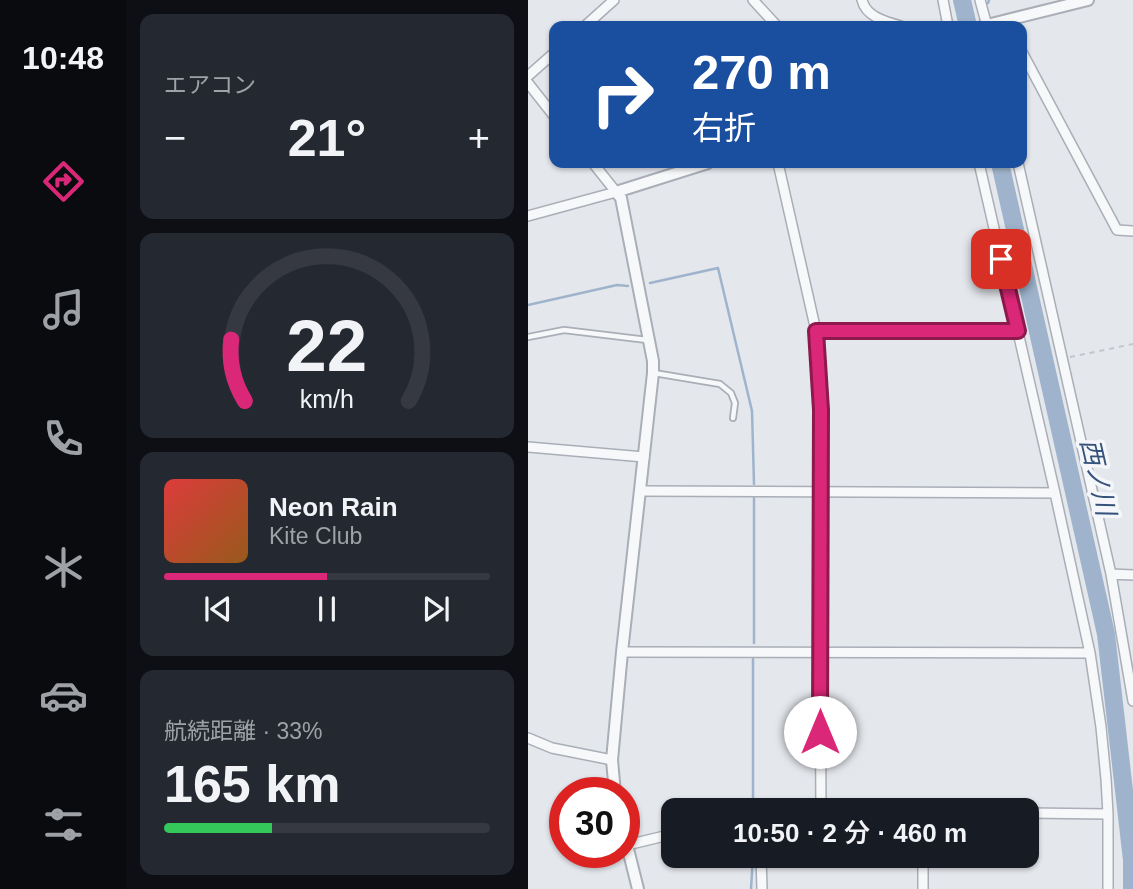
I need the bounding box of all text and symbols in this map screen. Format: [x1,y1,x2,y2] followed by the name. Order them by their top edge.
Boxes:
[22,40,104,76] text: 10:48
[692,45,831,99] text: 270 m
[577,49,668,140] icon: right
[164,72,256,98] text: エアコン
[288,109,366,167] text: 21°
[692,110,756,146] text: 右折
[164,117,186,159] text: −
[468,117,490,159] text: +
[39,157,88,206] icon: directions
[971,229,1031,289] pin
[982,240,1020,278] icon: arrive
[39,285,88,334] icon: music
[287,306,367,387] text: 22
[300,385,354,413] text: km/h
[39,414,88,463] icon: phone
[1075,436,1122,521] water label: 西ノ川
[269,492,398,522] text: Neon Rain
[269,523,362,549] text: Kite Club
[39,543,88,592] icon: climate
[199,590,237,628] icon: previous
[308,590,346,628] icon: pause
[417,590,455,628] icon: next
[39,671,88,720] icon: car
[783,695,857,769] position arrow
[164,718,322,744] text: 航続距離 · 33%
[164,755,340,813] text: 165 km
[549,777,640,868] speed limit sign: 30
[39,800,88,849] icon: filters
[733,818,967,848] text: 10:50 · 2 分 · 460 m

